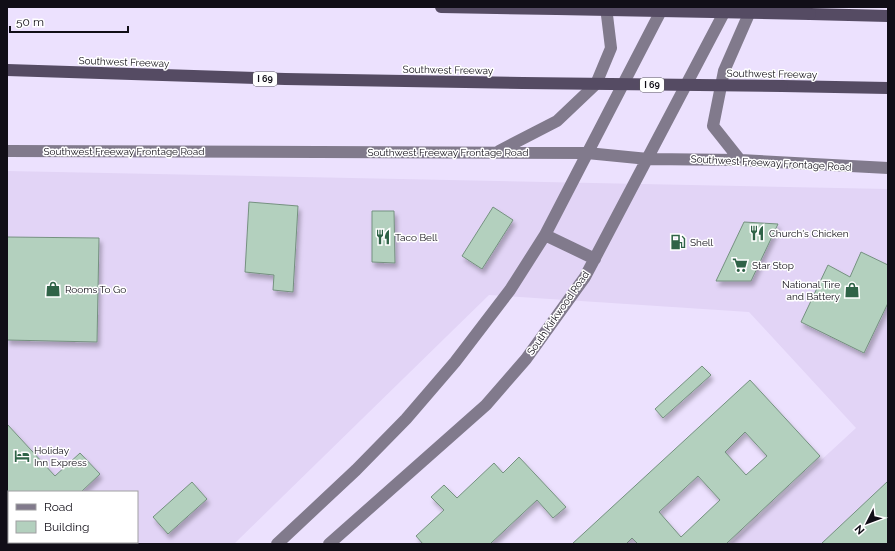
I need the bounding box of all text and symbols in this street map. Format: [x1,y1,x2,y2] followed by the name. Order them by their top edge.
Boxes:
[10,8,128,34] scale bar
[16,15,44,29] text: 50 m
[78,55,170,69] street label: Southwest Freeway
[403,64,494,76] street label: Southwest Freeway
[727,68,818,80] street label: Southwest Freeway
[253,72,277,86] road number: I 69
[640,78,664,92] road number: I 69
[44,146,205,157] street label: Southwest Freeway Frontage Road
[368,147,529,158] street label: Southwest Freeway Frontage Road
[690,153,852,173] street label: Southwest Freeway Frontage Road
[748,224,766,242] restaurant icon: Church's Chicken
[374,228,392,246] restaurant icon: Taco Bell
[769,228,849,239] place label: Church's Chicken
[395,232,438,243] place label: Taco Bell
[669,233,687,251] fuel station icon: Shell
[690,237,713,248] place label: Shell
[731,256,749,274] supermarket icon: Star Stop
[752,260,794,271] place label: Star Stop
[525,269,591,357] street label: South Kirkwood Road
[782,279,841,302] place label: National Tire and Battery
[44,280,62,298] shop icon: Rooms To Go
[843,281,861,299] shop icon: National Tire and Battery
[65,284,126,295] place label: Rooms To Go
[34,445,87,468] place label: Holiday Inn Express
[13,447,31,465] hotel icon: Holiday Inn Express
[8,491,138,543] legend
[44,500,73,514] text: Road
[847,503,887,543] north arrow
[44,520,90,534] text: Building
[852,522,868,537] text: N

